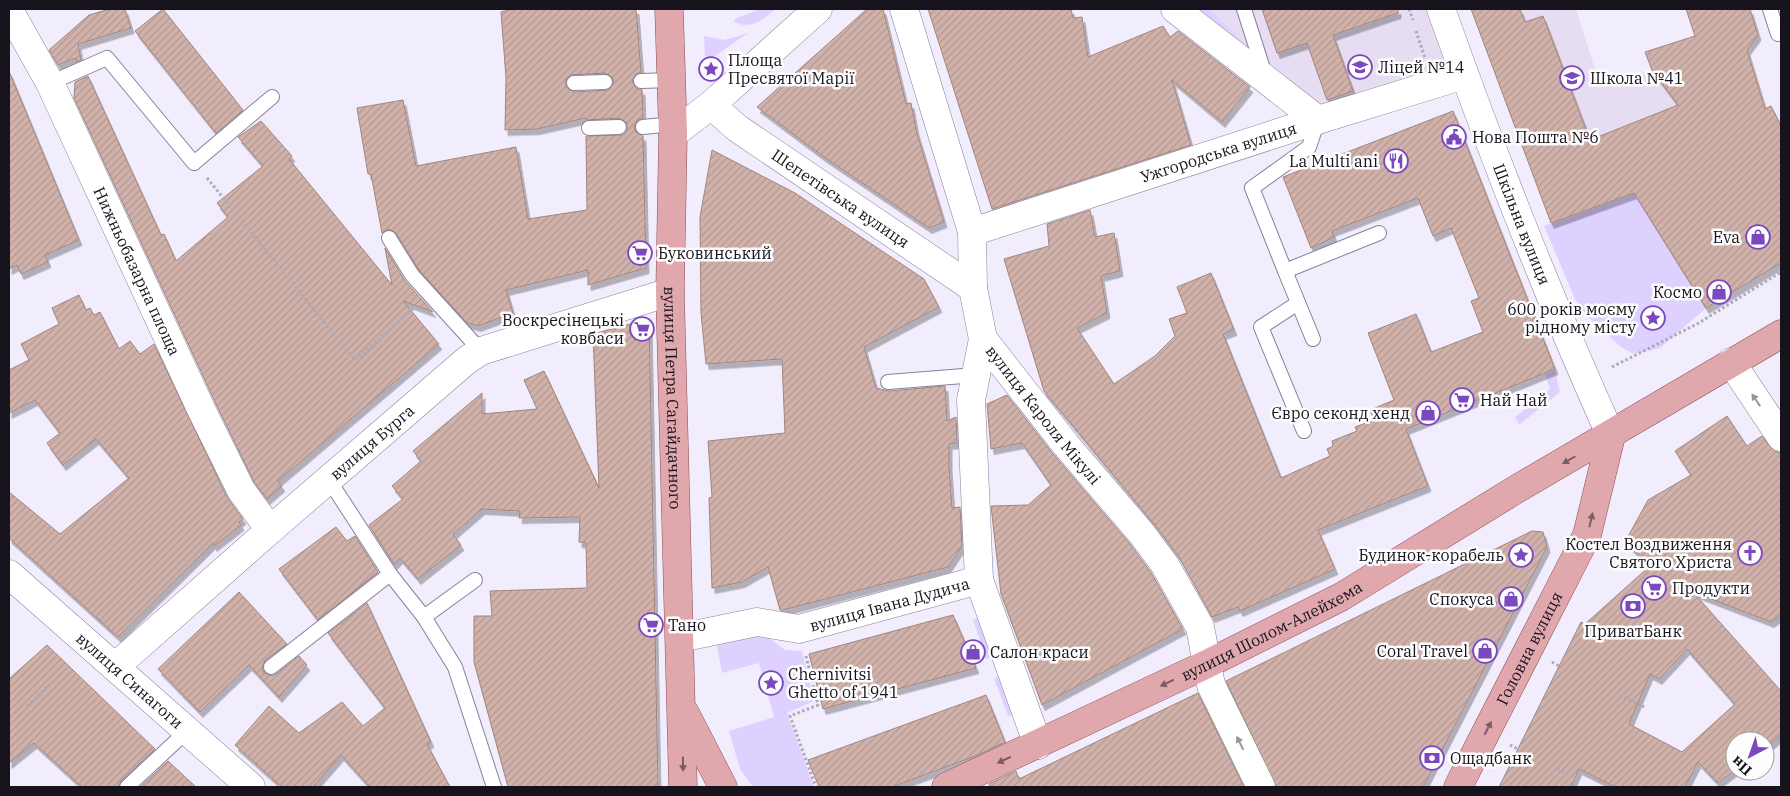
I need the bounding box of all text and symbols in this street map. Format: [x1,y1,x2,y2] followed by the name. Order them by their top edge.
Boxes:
[728,50,854,88] place label: Площа Пресвятої Марії
[1347,54,1373,80] school or university icon: Ліцей №14
[698,56,724,82] place icon: Площа Пресвятої Марії
[1378,57,1464,77] place label: Ліцей №14
[1559,65,1585,91] school or university icon: Школа №41
[1590,68,1683,88] place label: Школа №41
[1138,118,1299,187] street label: Ужгородська вулиця
[1441,124,1467,150] public building icon: Нова Пошта №6
[1472,127,1599,147] place label: Нова Пошта №6
[768,145,913,252] street label: Шепетівська вулиця
[1383,148,1409,174] restaurant icon: La Multi ani
[1289,151,1378,171] place label: La Multi ani
[1489,161,1555,288] street label: Шкільна вулиця
[89,183,185,359] street label: Нижньобазарна площа
[1745,224,1771,250] shop icon: Eva
[1713,227,1740,247] place label: Eva
[627,240,653,266] supermarket icon: Буковинський
[658,243,772,263] place label: Буковинський
[1706,279,1732,305] shop icon: Космо
[1653,282,1702,302] place label: Космо
[660,286,686,510] street label: вулиця Петра Сагайдачного
[1507,299,1636,337] place label: 600 років моєму рідному місту
[1640,305,1666,331] place icon: 600 років моєму рідному місту
[502,310,624,348] place label: Воскресінецькі ковбаси
[629,316,655,342] supermarket icon: Воскресінецькі ковбаси
[982,341,1105,488] street label: вулиця Кароля Мікулі
[1449,387,1475,413] supermarket icon: Най Най
[1480,390,1548,410] place label: Най Най
[1751,393,1761,406] one-way arrow
[325,400,418,484] street label: вулиця Бурга
[1415,400,1441,426] shop icon: Євро секонд хенд
[1272,403,1410,423] place label: Євро секонд хенд
[1561,456,1576,464] one-way arrow
[1587,513,1595,528] one-way arrow
[1565,534,1732,572] place label: Костел Воздвиження Святого Христа
[1737,540,1763,566] church icon: Костел Воздвиження Святого Христа
[1508,542,1534,568] place icon: Будинок-корабель
[1359,545,1504,565] place label: Будинок-корабель
[807,573,972,636] street label: вулиця Івана Дудича
[1641,575,1667,601] supermarket icon: Продукти
[1178,576,1366,685] street label: вулиця Шолом-Алейхема
[1672,578,1750,598] place label: Продукти
[1498,586,1524,612] shop icon: Спокуса
[1492,588,1566,708] street label: Головна вулиця
[1429,589,1494,609] place label: Спокуса
[1620,593,1646,619] bank icon: ПриватБанк
[638,612,664,638] supermarket icon: Тано
[668,615,706,635] place label: Тано
[1584,621,1682,641] place label: ПриватБанк
[72,628,188,733] street label: вулиця Синагоги
[1472,638,1498,664] shop icon: Coral Travel
[960,639,986,665] shop icon: Салон краси
[1377,641,1468,661] place label: Coral Travel
[990,642,1089,662] place label: Салон краси
[788,664,898,702] place label: Chernivitsi Ghetto of 1941
[758,670,784,696] place icon: Chernivitsi Ghetto of 1941
[1160,679,1174,687] one-way arrow
[1484,721,1492,735] one-way arrow
[1725,731,1775,781] north arrow
[1235,736,1243,750] one-way arrow
[1419,745,1445,771] bank icon: Ощадбанк
[1450,748,1532,768] place label: Ощадбанк
[1728,752,1755,779] text: Пн
[679,756,687,772] one-way arrow
[997,756,1011,764] one-way arrow

